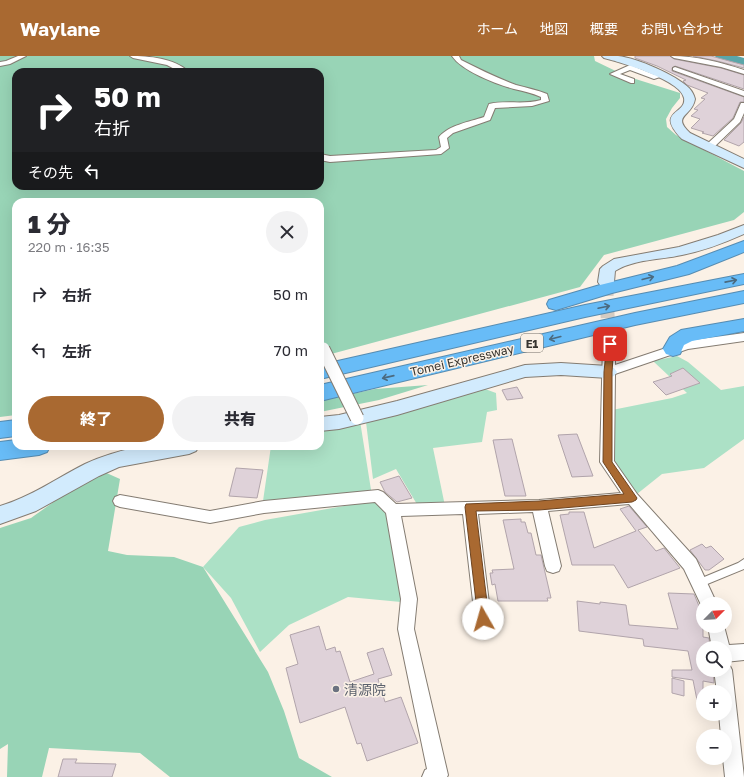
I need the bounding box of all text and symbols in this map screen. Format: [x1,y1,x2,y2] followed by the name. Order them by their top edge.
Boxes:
[20,17,100,40] text: Waylane
[476,20,518,37] text: ホーム
[540,20,568,37] text: 地図
[590,20,618,37] text: 概要
[640,20,724,37] text: お問い合わせ
[94,80,161,113] text: 50 m
[28,84,80,136] icon: right
[94,117,130,139] text: 右折
[81,160,103,182] icon: left
[28,163,73,181] text: その先
[28,209,71,238] text: 1 分
[266,211,308,253] button: close
[28,239,110,255] text: 220 m · 16:35
[641,274,654,282] one-way arrow
[724,277,737,285] one-way arrow
[28,283,50,305] icon: right
[273,285,308,303] text: 50 m
[62,286,92,304] text: 右折
[597,303,610,311] one-way arrow
[593,327,627,361] pin
[599,333,621,355] icon: arrive
[521,334,543,352] road number: E1
[549,334,562,342] one-way arrow
[28,339,50,361] icon: left
[274,341,308,359] text: 70 m
[409,341,515,379] street label: Tomei Expressway
[62,342,92,360] text: 左折
[382,374,395,382] one-way arrow
[28,396,164,442] button: 終了
[172,396,308,442] button: 共有
[696,597,732,633] north arrow
[696,597,732,765] map controls
[462,598,504,640] position arrow
[696,641,732,677] button: search
[344,681,386,698] place label: 清源院
[331,684,341,694] marker: 清源院
[696,685,732,721] button: +
[696,729,732,765] button: −

